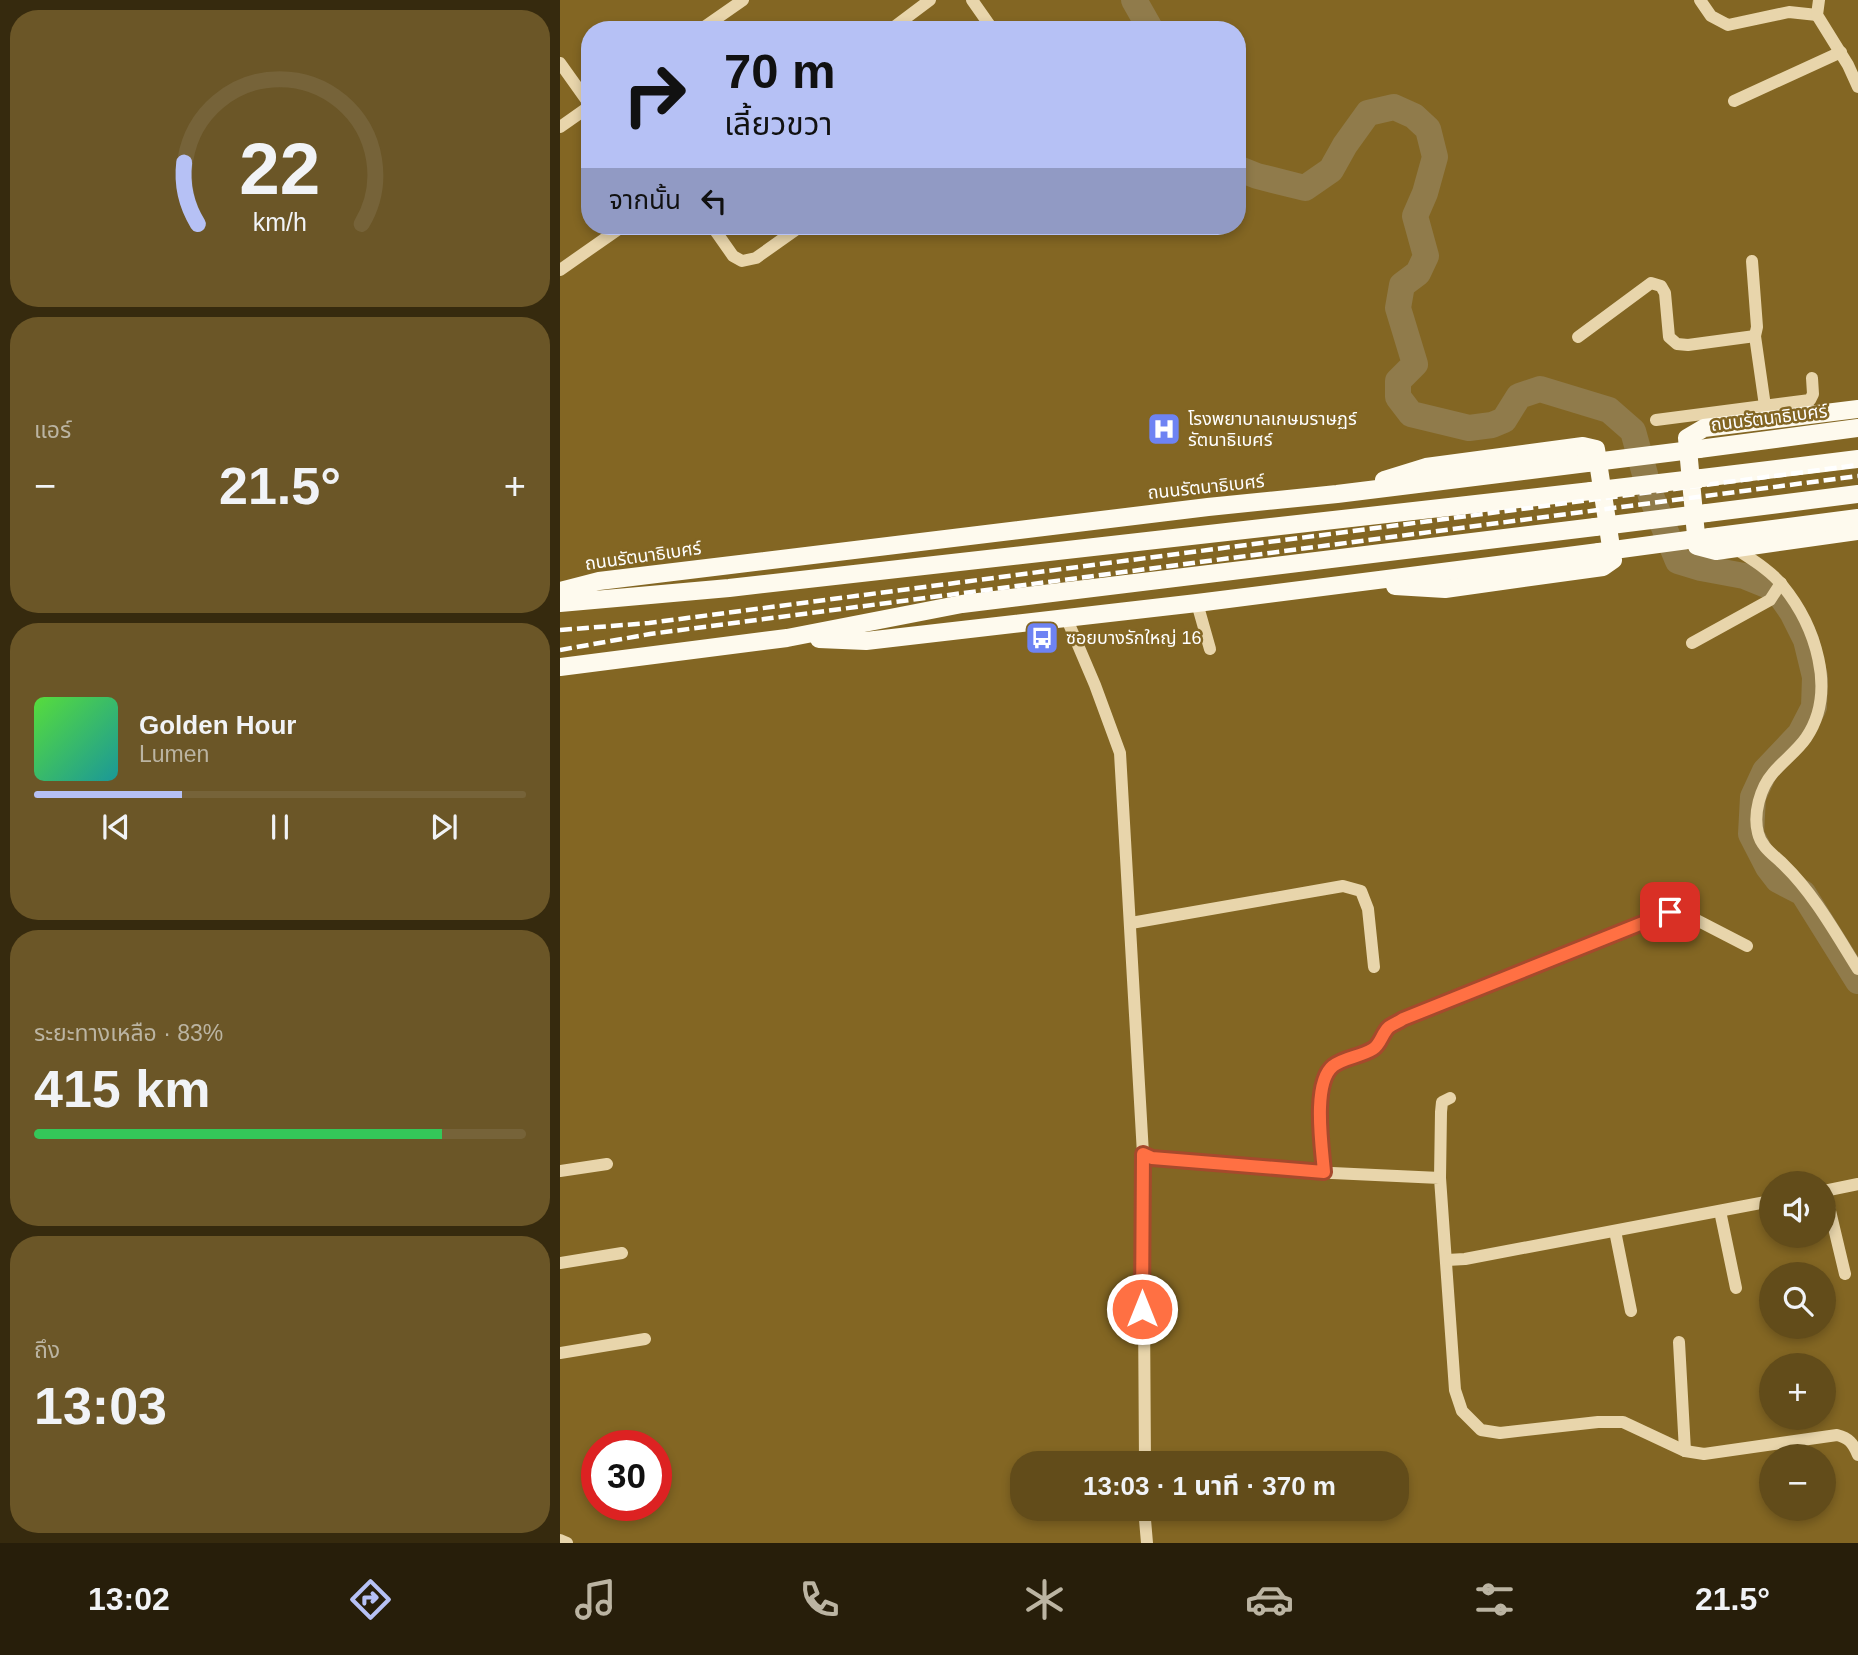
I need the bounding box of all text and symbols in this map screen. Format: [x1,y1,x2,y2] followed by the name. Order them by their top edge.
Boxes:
[724,44,836,98] text: 70 m
[609,49,700,140] icon: right
[724,106,832,142] text: เลี้ยวขวา
[240,129,320,210] text: 22
[695,182,733,220] icon: left
[609,185,681,215] text: จากนั้น
[253,208,307,236] text: km/h
[1710,401,1829,435] street label: ถนนรัตนาธิเบศร์
[1188,409,1358,450] place label: โรงพยาบาลเกษมราษฏร์ รัตนาธิเบศร์
[1145,410,1183,448] hospital icon: โรงพยาบาลเกษมราษฏร์ รัตนาธิเบศร์
[34,417,71,443] text: แอร์
[219,457,341,515] text: 21.5°
[34,465,56,507] text: −
[504,465,526,507] text: +
[1147,471,1266,503] street label: ถนนรัตนาธิเบศร์
[584,538,703,574] street label: ถนนรัตนาธิเบศร์
[1023,619,1061,657] bus stop icon: ซอยบางรักใหญ่ 16
[1066,628,1202,648] place label: ซอยบางรักใหญ่ 16
[139,710,296,740] text: Golden Hour
[139,741,209,767] text: Lumen
[97,808,135,846] icon: previous
[261,808,299,846] icon: pause
[425,808,463,846] icon: next
[1640,882,1700,942] pin
[1651,893,1689,931] icon: arrive
[34,1020,223,1046] text: ระยะทางเหลือ · 83%
[34,1060,210,1118] text: 415 km
[1759,1171,1836,1521] map controls
[1759,1171,1836,1248] button: sound
[1759,1262,1836,1339] button: search
[1105,1272,1179,1346] position arrow
[34,1337,60,1363] text: ถึง
[1759,1353,1836,1430] button: +
[34,1377,167,1435] text: 13:03
[581,1430,672,1521] speed limit sign: 30
[1759,1444,1836,1521] button: −
[1083,1471,1336,1501] text: 13:03 · 1 นาที · 370 m
[346,1575,395,1624] icon: directions
[571,1575,620,1624] icon: music
[795,1575,844,1624] icon: phone
[1020,1575,1069,1624] icon: climate
[1245,1575,1294,1624] icon: car
[1470,1575,1519,1624] icon: filters
[88,1581,170,1617] text: 13:02
[1695,1581,1770,1617] text: 21.5°

